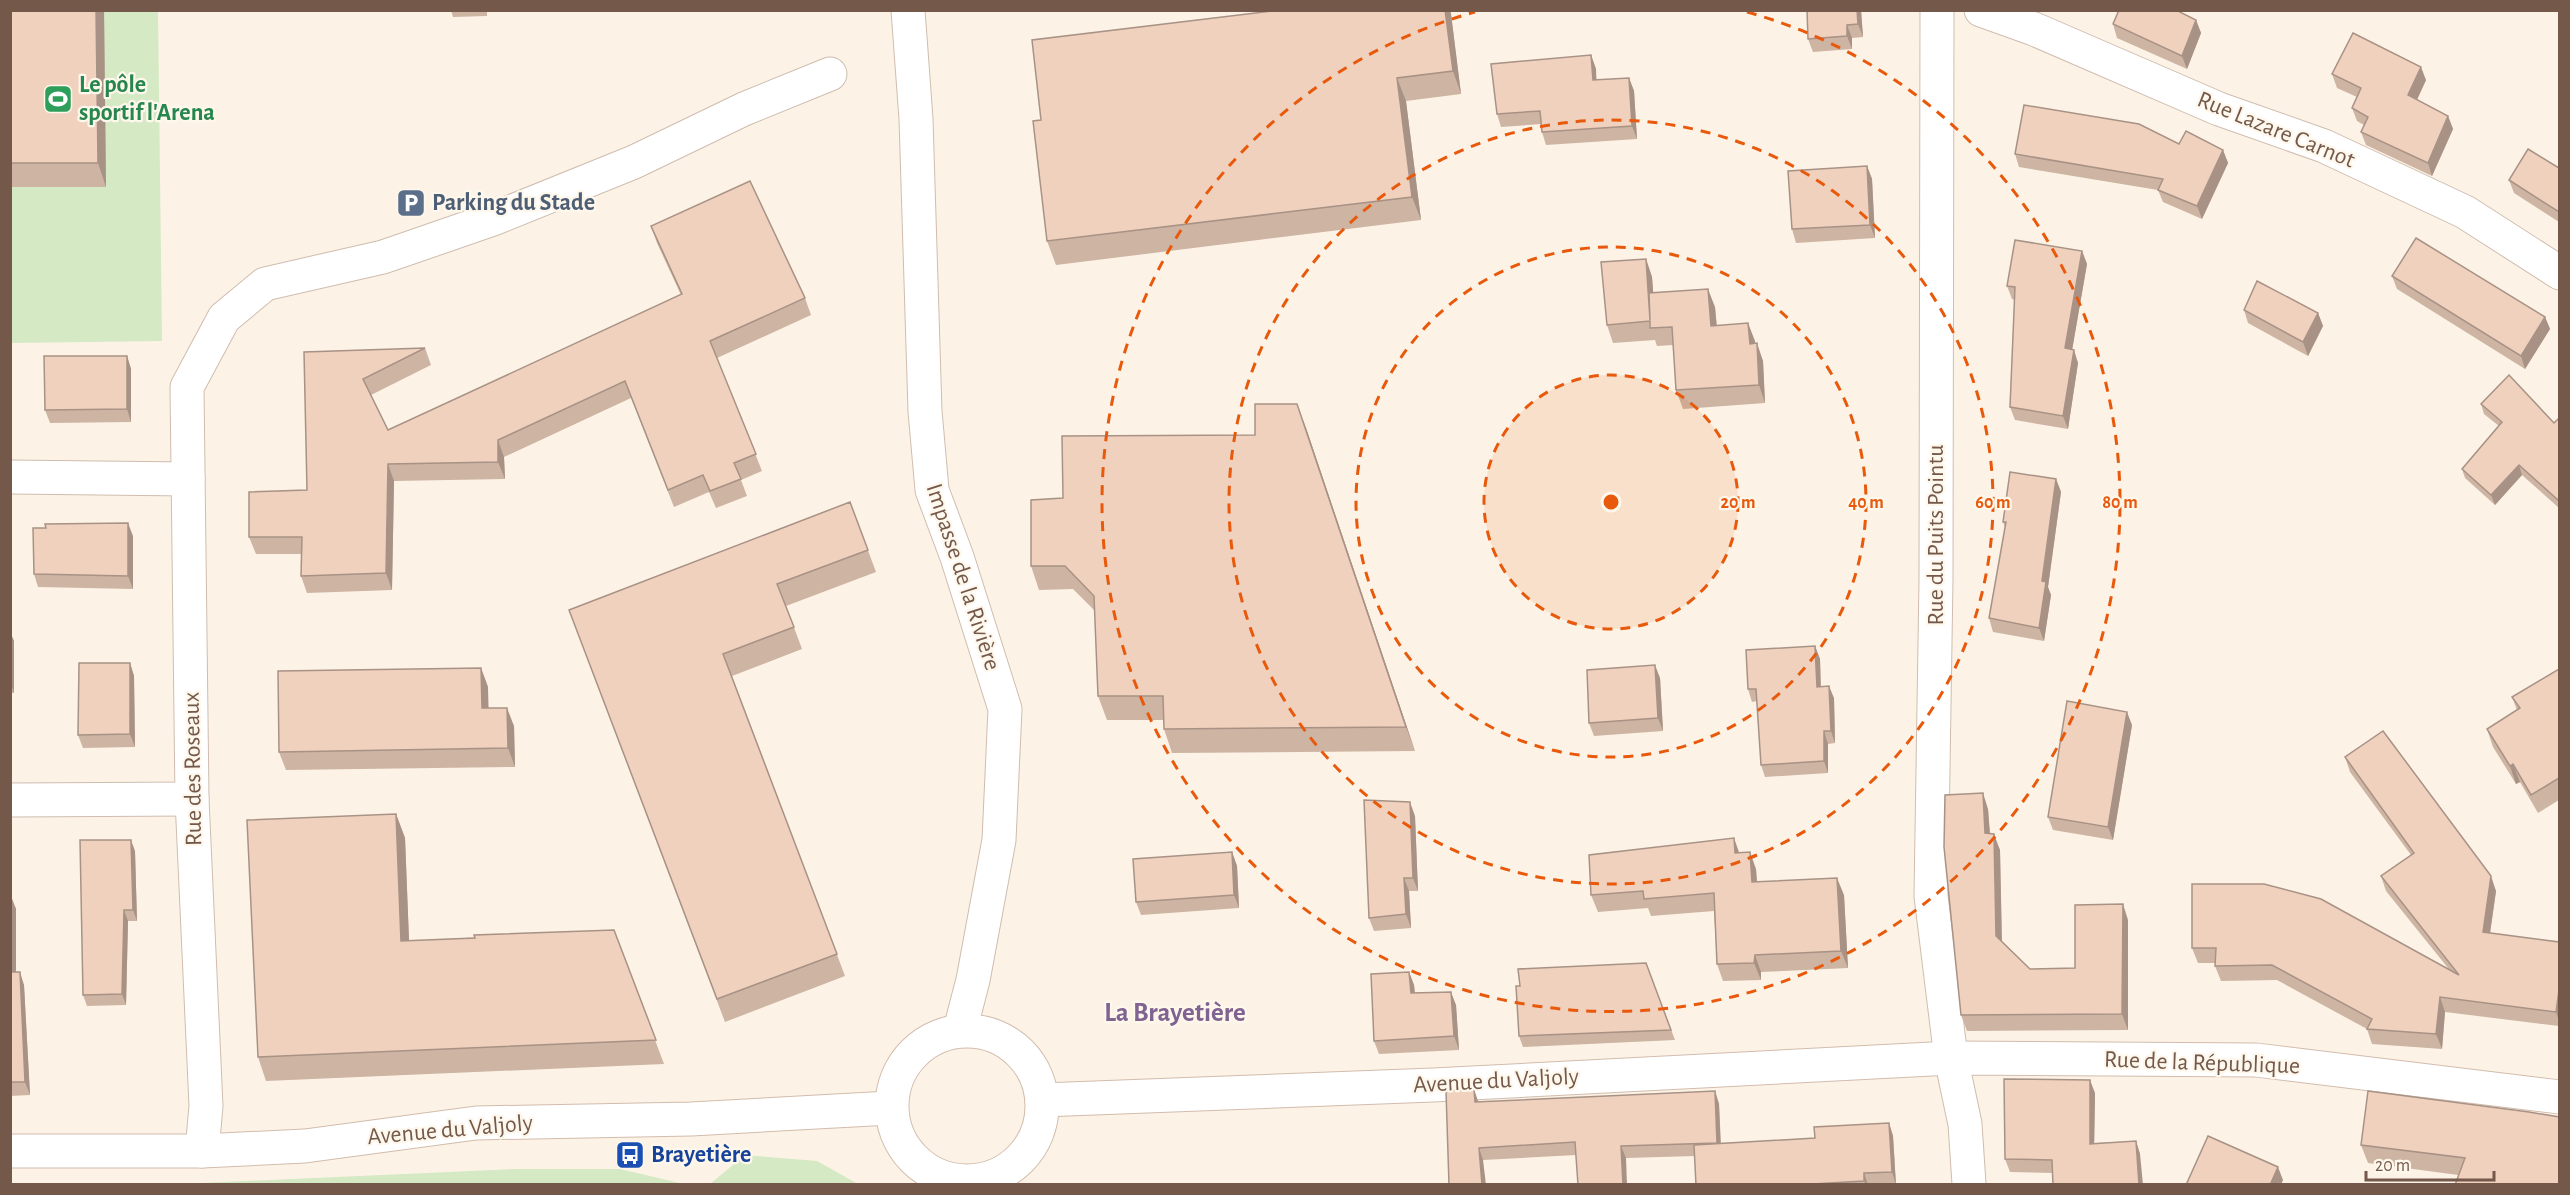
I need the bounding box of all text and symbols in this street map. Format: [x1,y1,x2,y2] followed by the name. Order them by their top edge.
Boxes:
[79,73,215,125] place label: Le pôle sportif l'Arena
[42,83,74,115] sports icon: Le pôle sportif l'Arena
[2194,87,2358,173] street label: Rue Lazare Carnot
[395,187,427,219] parking icon: Parking du Stade
[432,191,595,215] place label: Parking du Stade
[1924,445,1948,625] street label: Rue du Puits Pointu
[921,481,1005,673] street label: Impasse de la Rivière
[1601,492,1621,512] centre of rings
[1720,494,1756,512] text: 20 m
[1848,494,1884,512] text: 40 m
[1975,494,2011,512] text: 60 m
[2102,494,2138,512] text: 80 m
[180,691,206,846] street label: Rue des Roseaux
[1104,999,1246,1027] district label: La Brayetière
[2104,1048,2300,1078] street label: Rue de la République
[1412,1065,1580,1097] street label: Avenue du Valjoly
[366,1111,534,1149] street label: Avenue du Valjoly
[614,1139,646,1171] bus stop icon: Brayetière
[651,1143,751,1167] place label: Brayetière
[2366,1144,2494,1182] scale bar
[2375,1157,2410,1175] text: 20 m

